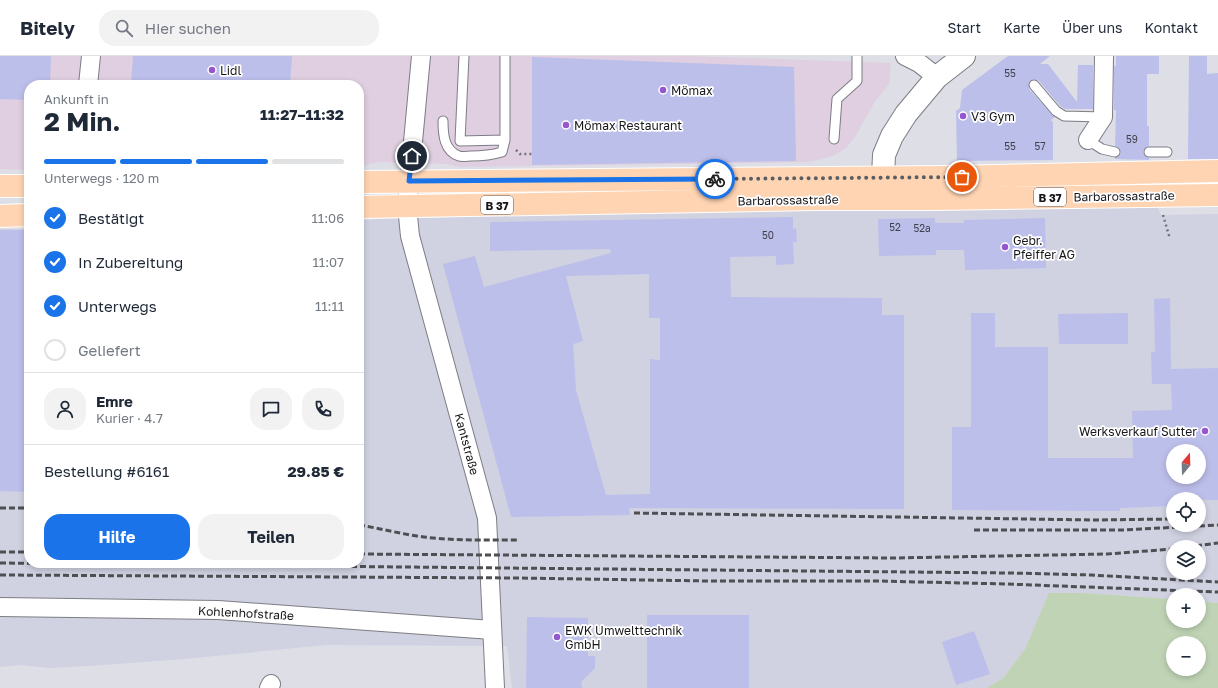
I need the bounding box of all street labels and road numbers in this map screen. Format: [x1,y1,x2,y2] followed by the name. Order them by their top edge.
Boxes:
[1034,188,1066,206] road number: B 37
[1073,188,1175,204] street label: Barbarossastraße
[737,192,839,208] street label: Barbarossastraße
[481,196,513,214] road number: B 37
[452,411,482,477] street label: Kantstraße
[198,603,294,623] street label: Kohlenhofstraße

